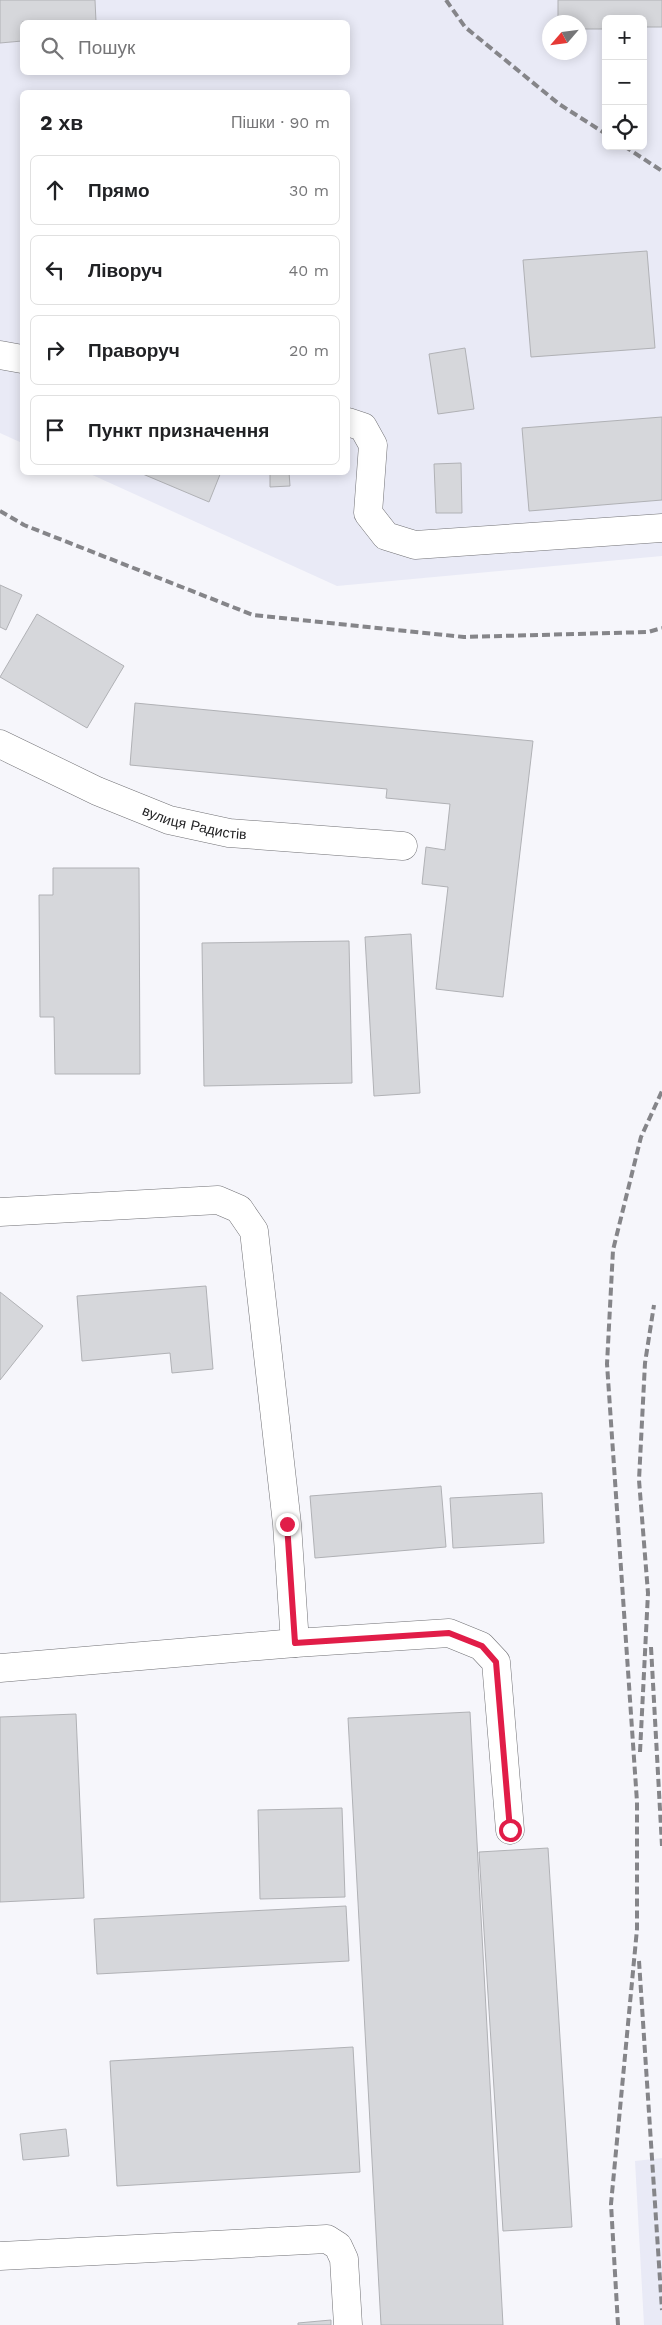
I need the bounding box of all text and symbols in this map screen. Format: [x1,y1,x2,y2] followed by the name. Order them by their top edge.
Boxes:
[542,15,587,60] north arrow
[602,15,647,150] map controls
[602,15,647,60] button: +
[20,20,350,75] search box
[38,34,66,62] icon: search
[78,36,135,59] text: Пошук
[602,60,647,105] button: −
[602,105,647,150] button: locate
[40,110,83,135] text: 2 хв
[231,113,330,132] text: Пішки · 90 m
[41,176,69,204] icon: ahead
[88,179,150,202] text: Прямо
[289,181,329,200] text: 30 m
[41,256,69,284] icon: left
[88,259,163,282] text: Ліворуч
[289,261,329,280] text: 40 m
[41,336,69,364] icon: right
[88,339,180,362] text: Праворуч
[289,341,329,360] text: 20 m
[41,416,69,444] icon: arrive
[88,419,269,442] text: Пункт призначення
[140,802,247,842] street label: вулиця Радистів
[276,1513,299,1536] route end
[499,1819,522,1842] route start

